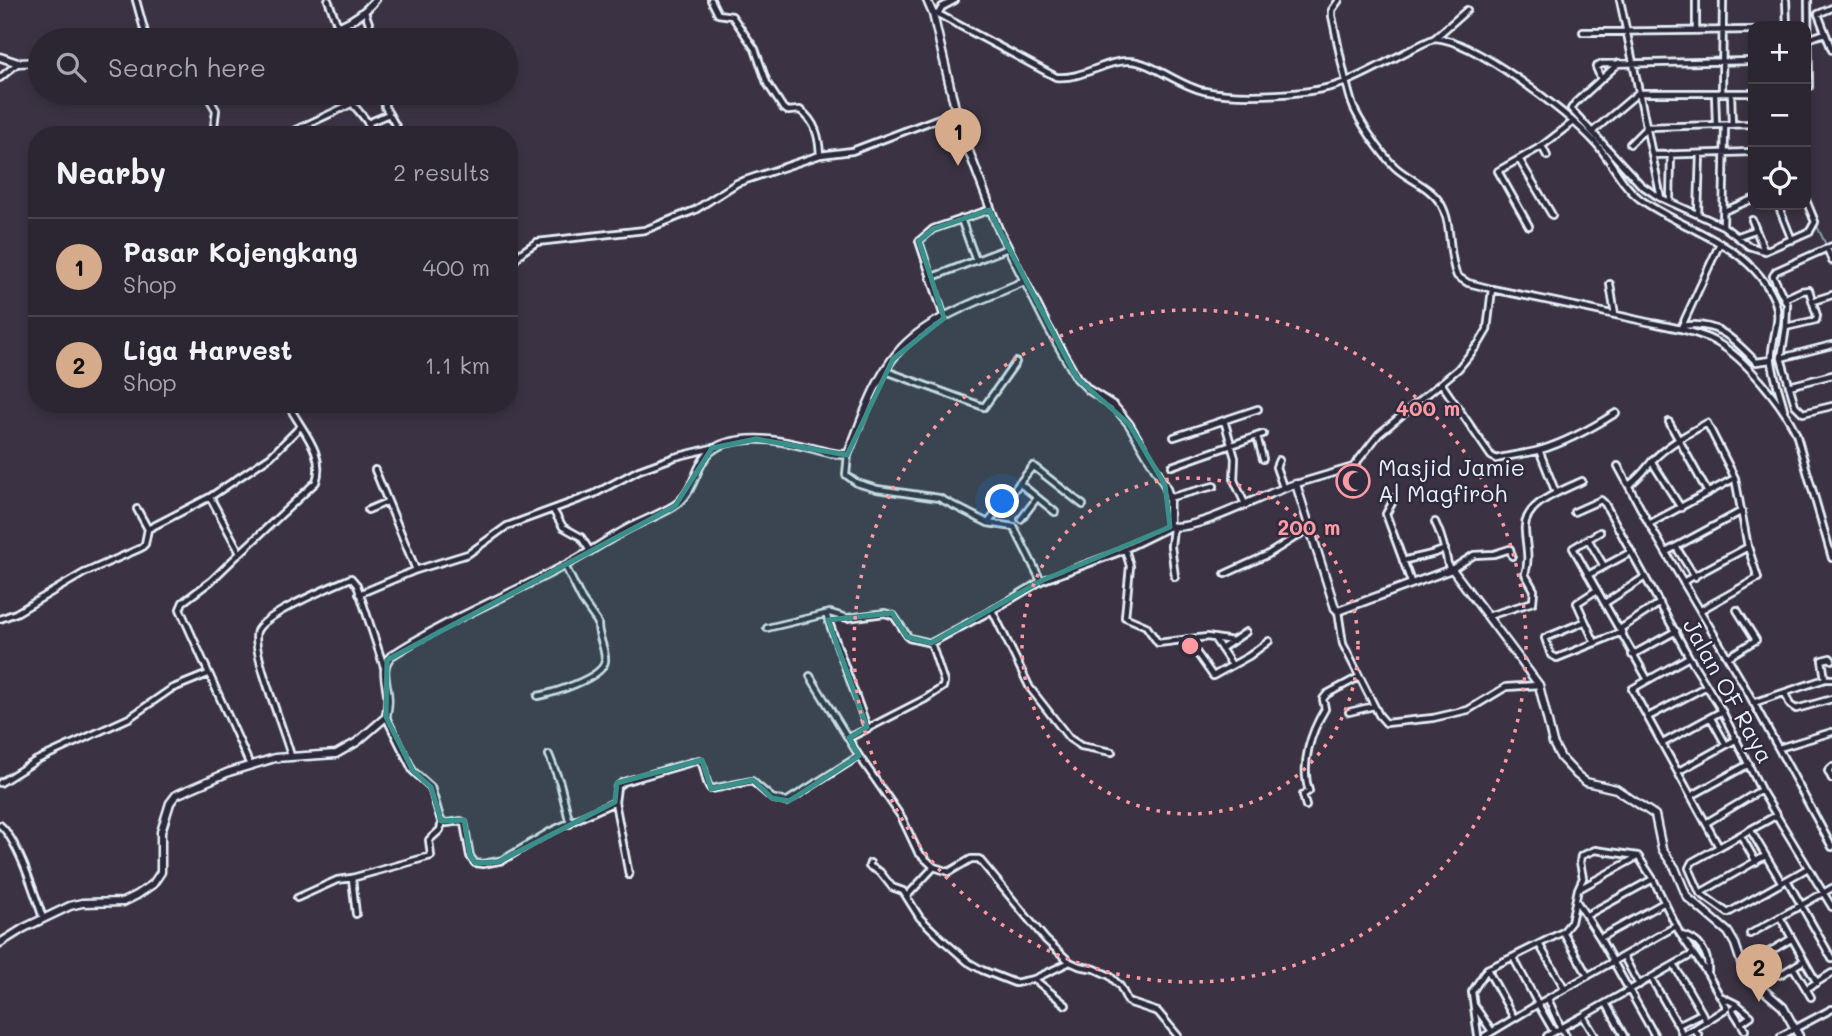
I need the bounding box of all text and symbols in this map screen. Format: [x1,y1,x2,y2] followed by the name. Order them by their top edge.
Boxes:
[1748,21,1811,210] map controls
[1748,21,1811,84] button: +
[28,28,518,105] search box
[52,48,90,86] icon: search
[108,50,266,84] text: Search here
[1748,84,1811,147] button: −
[935,108,981,166] pin: 1
[1748,147,1811,210] button: locate
[56,152,166,192] text: Nearby
[393,157,490,187] text: 2 results
[123,235,358,269] text: Pasar Kojengkang
[74,252,84,282] text: 1
[422,252,490,282] text: 400 m
[123,269,177,299] text: Shop
[123,333,292,367] text: Liga Harvest
[73,350,85,380] text: 2
[425,350,490,380] text: 1.1 km
[123,367,177,397] text: Shop
[1396,394,1460,421] text: 400 m
[1378,452,1525,508] place label: Masjid Jamie Al Magfiroh
[1334,462,1372,500] mosque icon: Masjid Jamie Al Magfiroh
[985,484,1019,518] your location
[1278,513,1340,540] text: 200 m
[1677,613,1781,768] street label: Jalan OF Raya
[1178,634,1202,658] centre of rings
[1736,944,1782,1002] pin: 2

